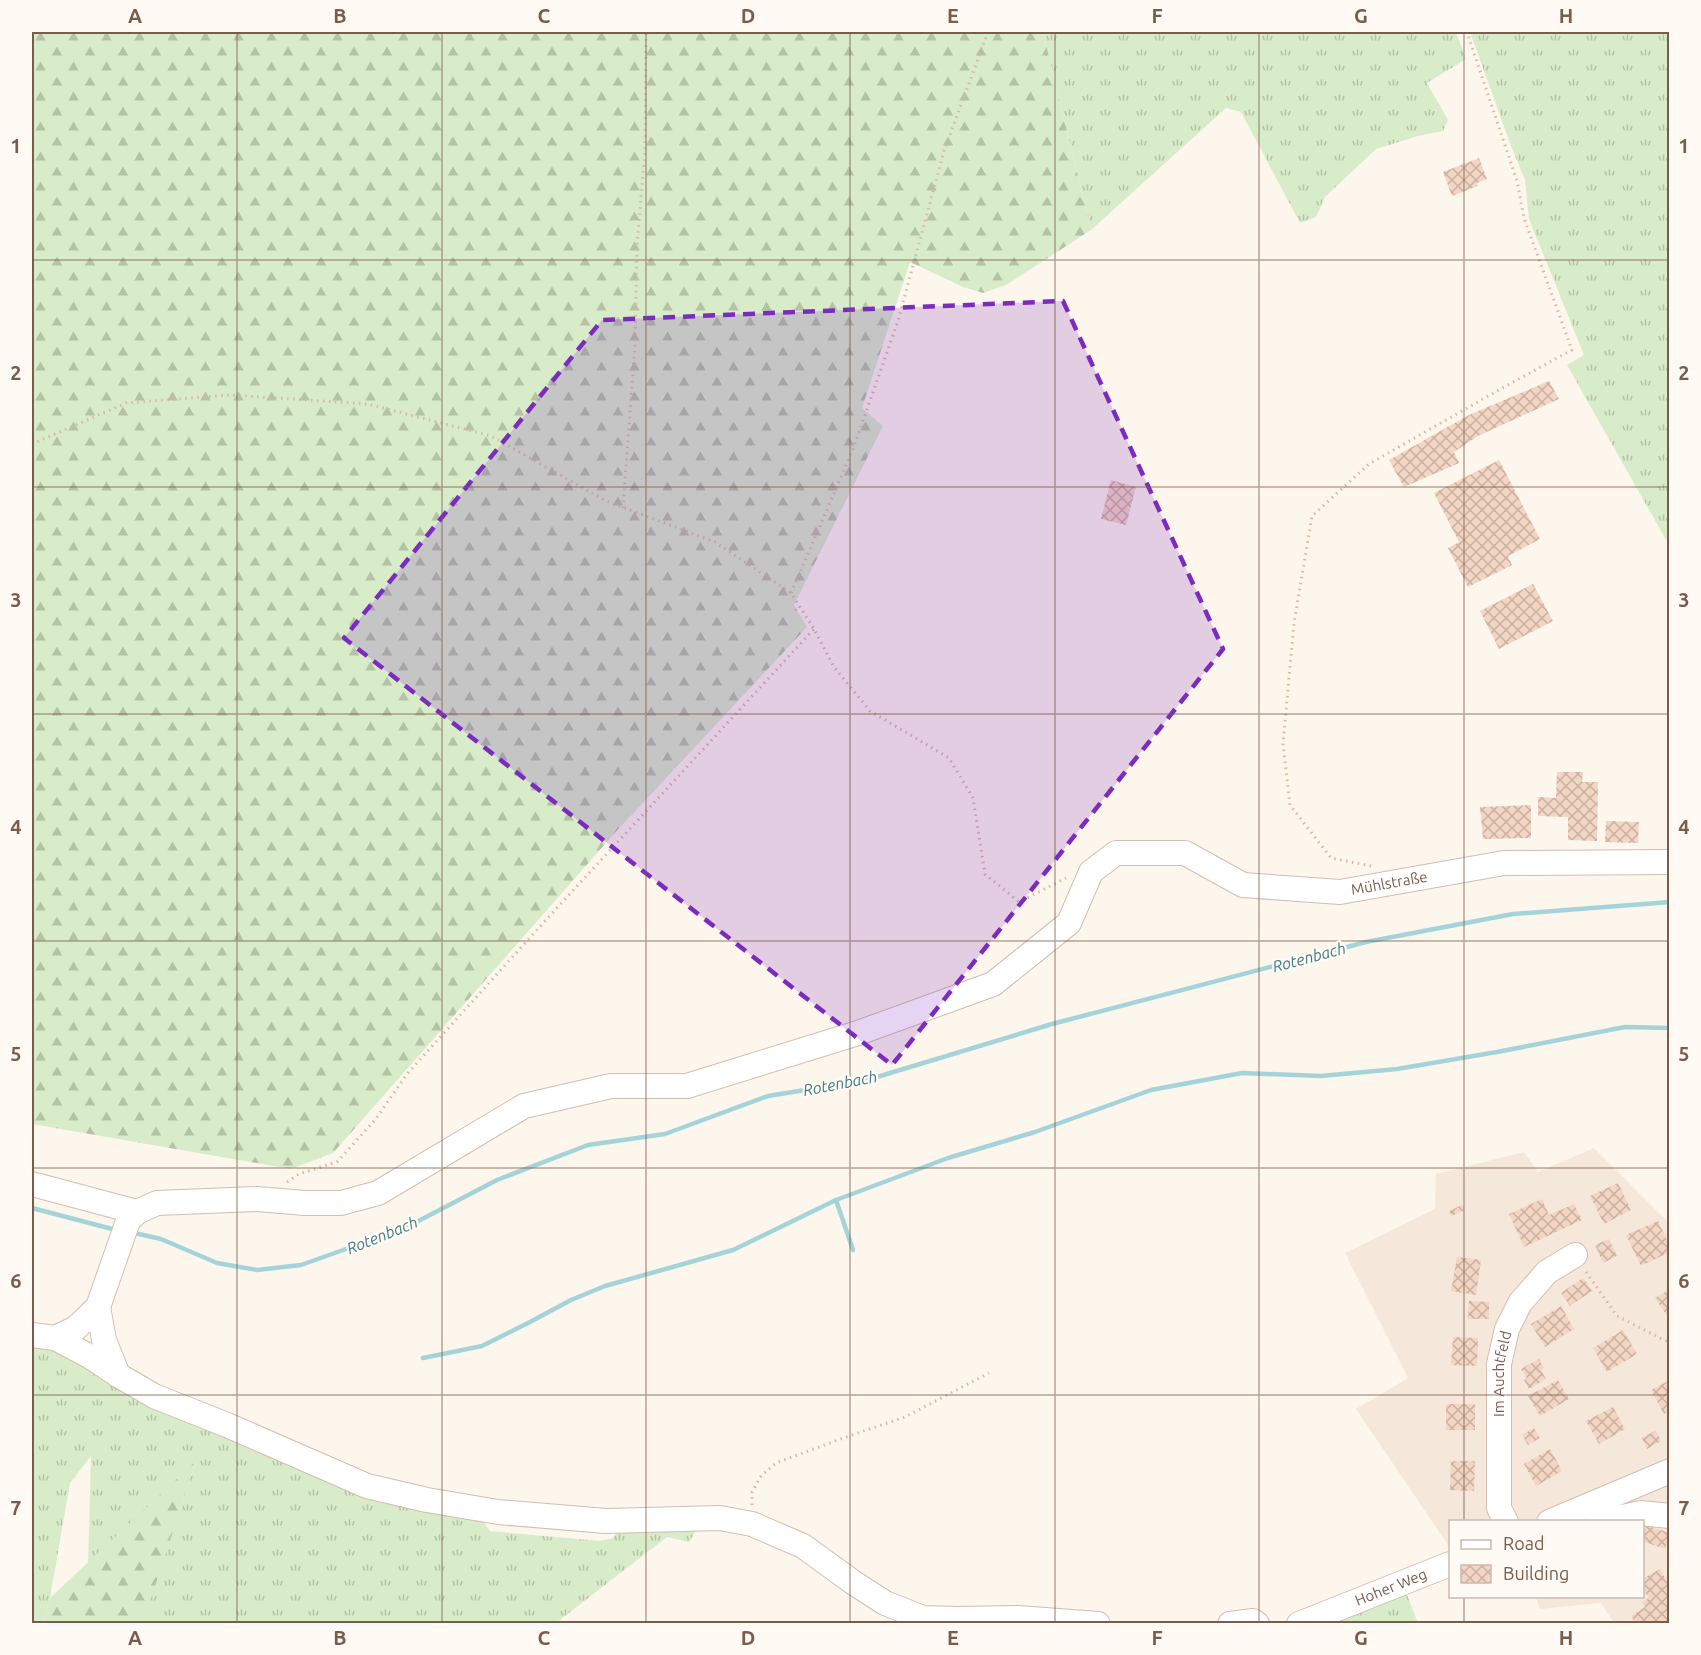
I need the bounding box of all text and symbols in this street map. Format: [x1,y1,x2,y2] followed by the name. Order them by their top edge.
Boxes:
[128,4,142,27] text: A
[333,4,347,27] text: B
[538,4,551,27] text: C
[741,4,755,27] text: D
[947,4,959,27] text: E
[1151,4,1163,27] text: F
[1354,4,1368,27] text: G
[1559,4,1573,27] text: H
[10,134,22,157] text: 1
[1678,134,1690,157] text: 1
[10,361,22,384] text: 2
[1678,361,1690,384] text: 2
[10,588,22,611] text: 3
[1678,588,1690,611] text: 3
[10,815,22,838] text: 4
[1678,815,1690,838] text: 4
[1350,868,1429,898] street label: Mühlstraße
[1270,939,1348,975] water label: Rotenbach
[10,1042,22,1065] text: 5
[1678,1042,1690,1065] text: 5
[801,1067,879,1099] water label: Rotenbach
[344,1213,420,1257] water label: Rotenbach
[10,1269,22,1292] text: 6
[1678,1269,1690,1292] text: 6
[1490,1329,1514,1417] street label: Im Auchtfeld
[10,1496,22,1519] text: 7
[1678,1496,1690,1519] text: 7
[1449,1520,1644,1598] legend
[1503,1533,1545,1553] text: Road
[1503,1563,1569,1583] text: Building
[1352,1565,1429,1609] street label: Hoher Weg
[128,1626,142,1649] text: A
[333,1626,347,1649] text: B
[538,1626,551,1649] text: C
[741,1626,755,1649] text: D
[947,1626,959,1649] text: E
[1151,1626,1163,1649] text: F
[1354,1626,1368,1649] text: G
[1559,1626,1573,1649] text: H

